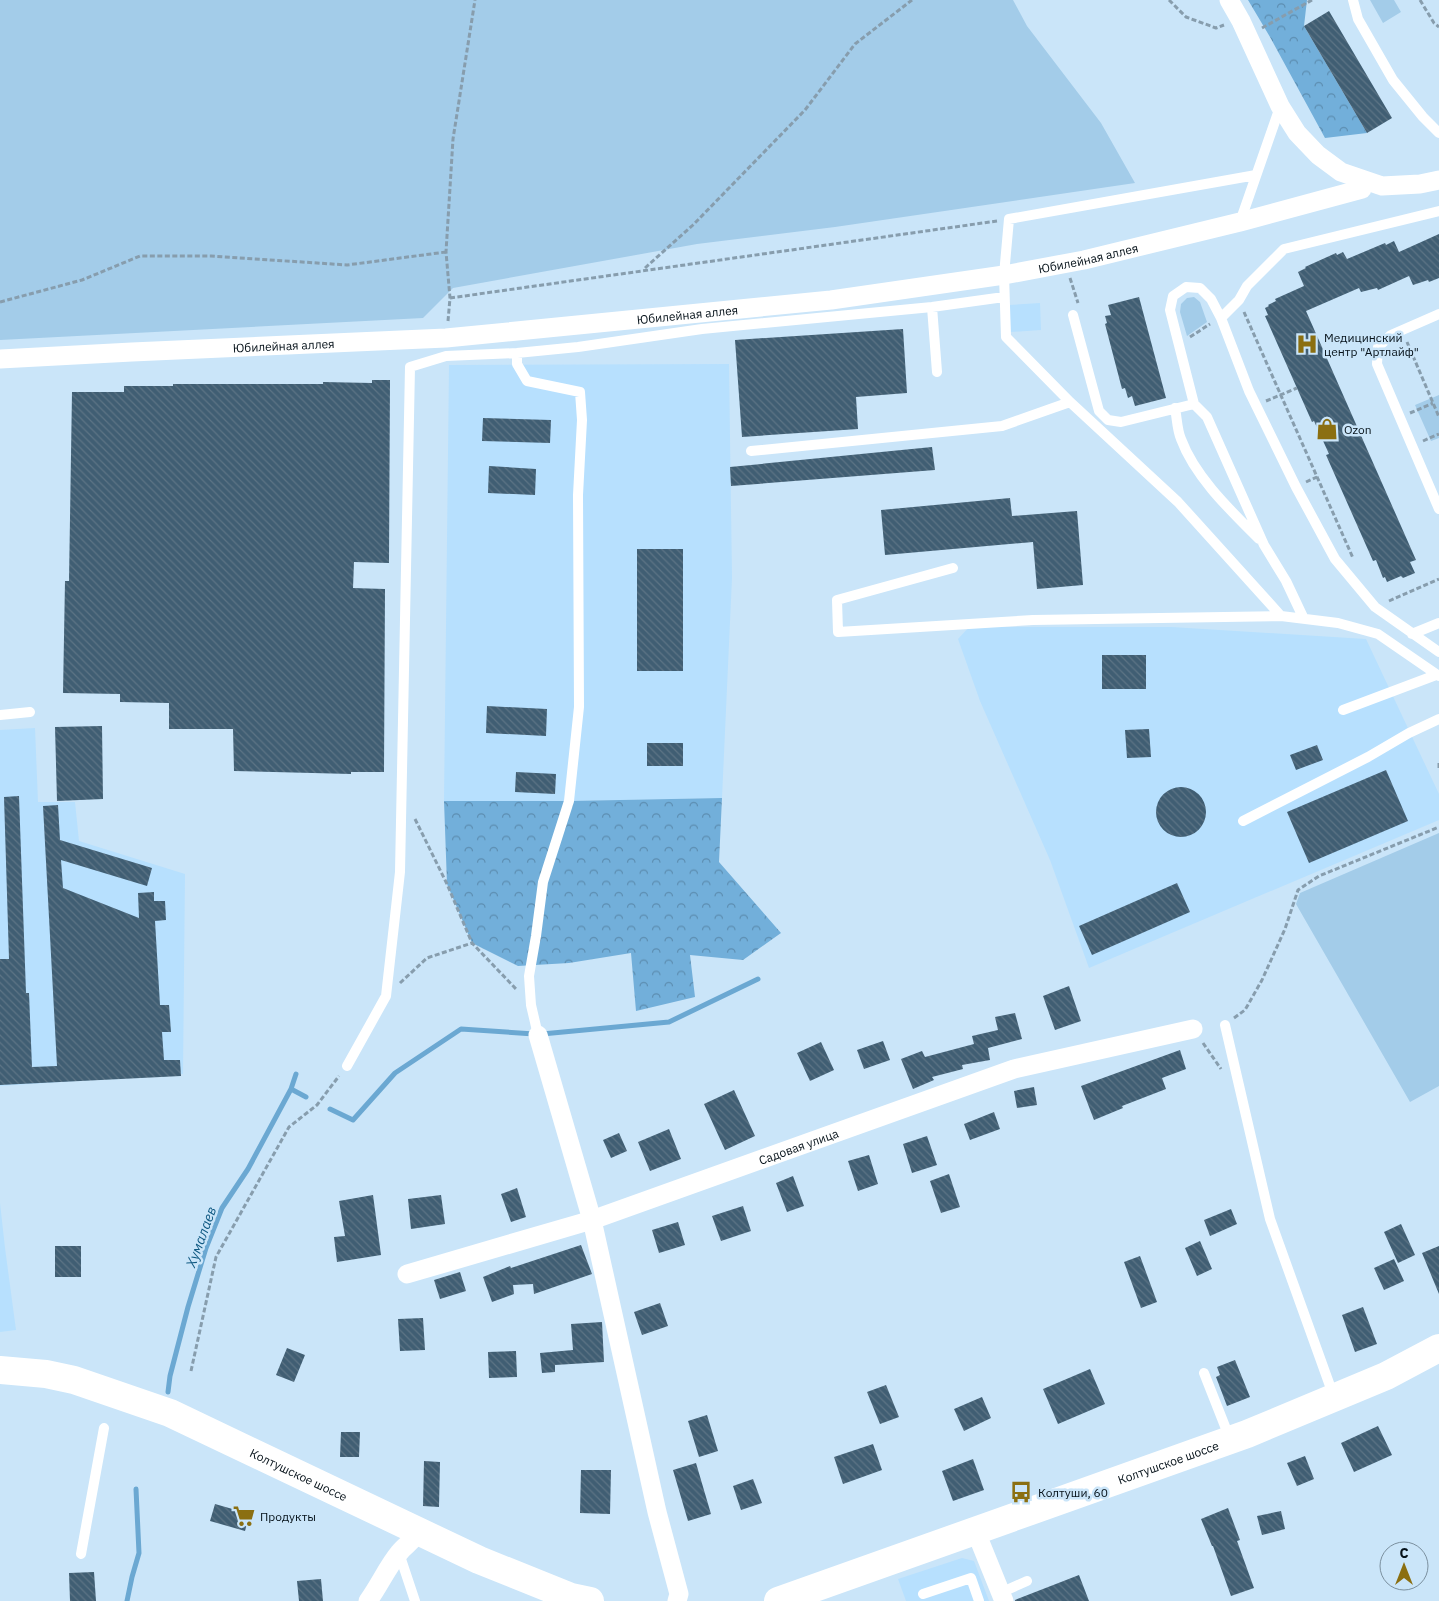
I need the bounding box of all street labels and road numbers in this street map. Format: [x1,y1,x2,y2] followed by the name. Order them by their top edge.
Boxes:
[1037,240,1139,276] street label: Юбилейная аллея
[636,302,739,327] street label: Юбилейная аллея
[233,335,335,355] street label: Юбилейная аллея
[757,1125,841,1167] street label: Садовая улица
[1116,1437,1221,1487] street label: Колтушское шоссе
[248,1445,350,1504] street label: Колтушское шоссе

